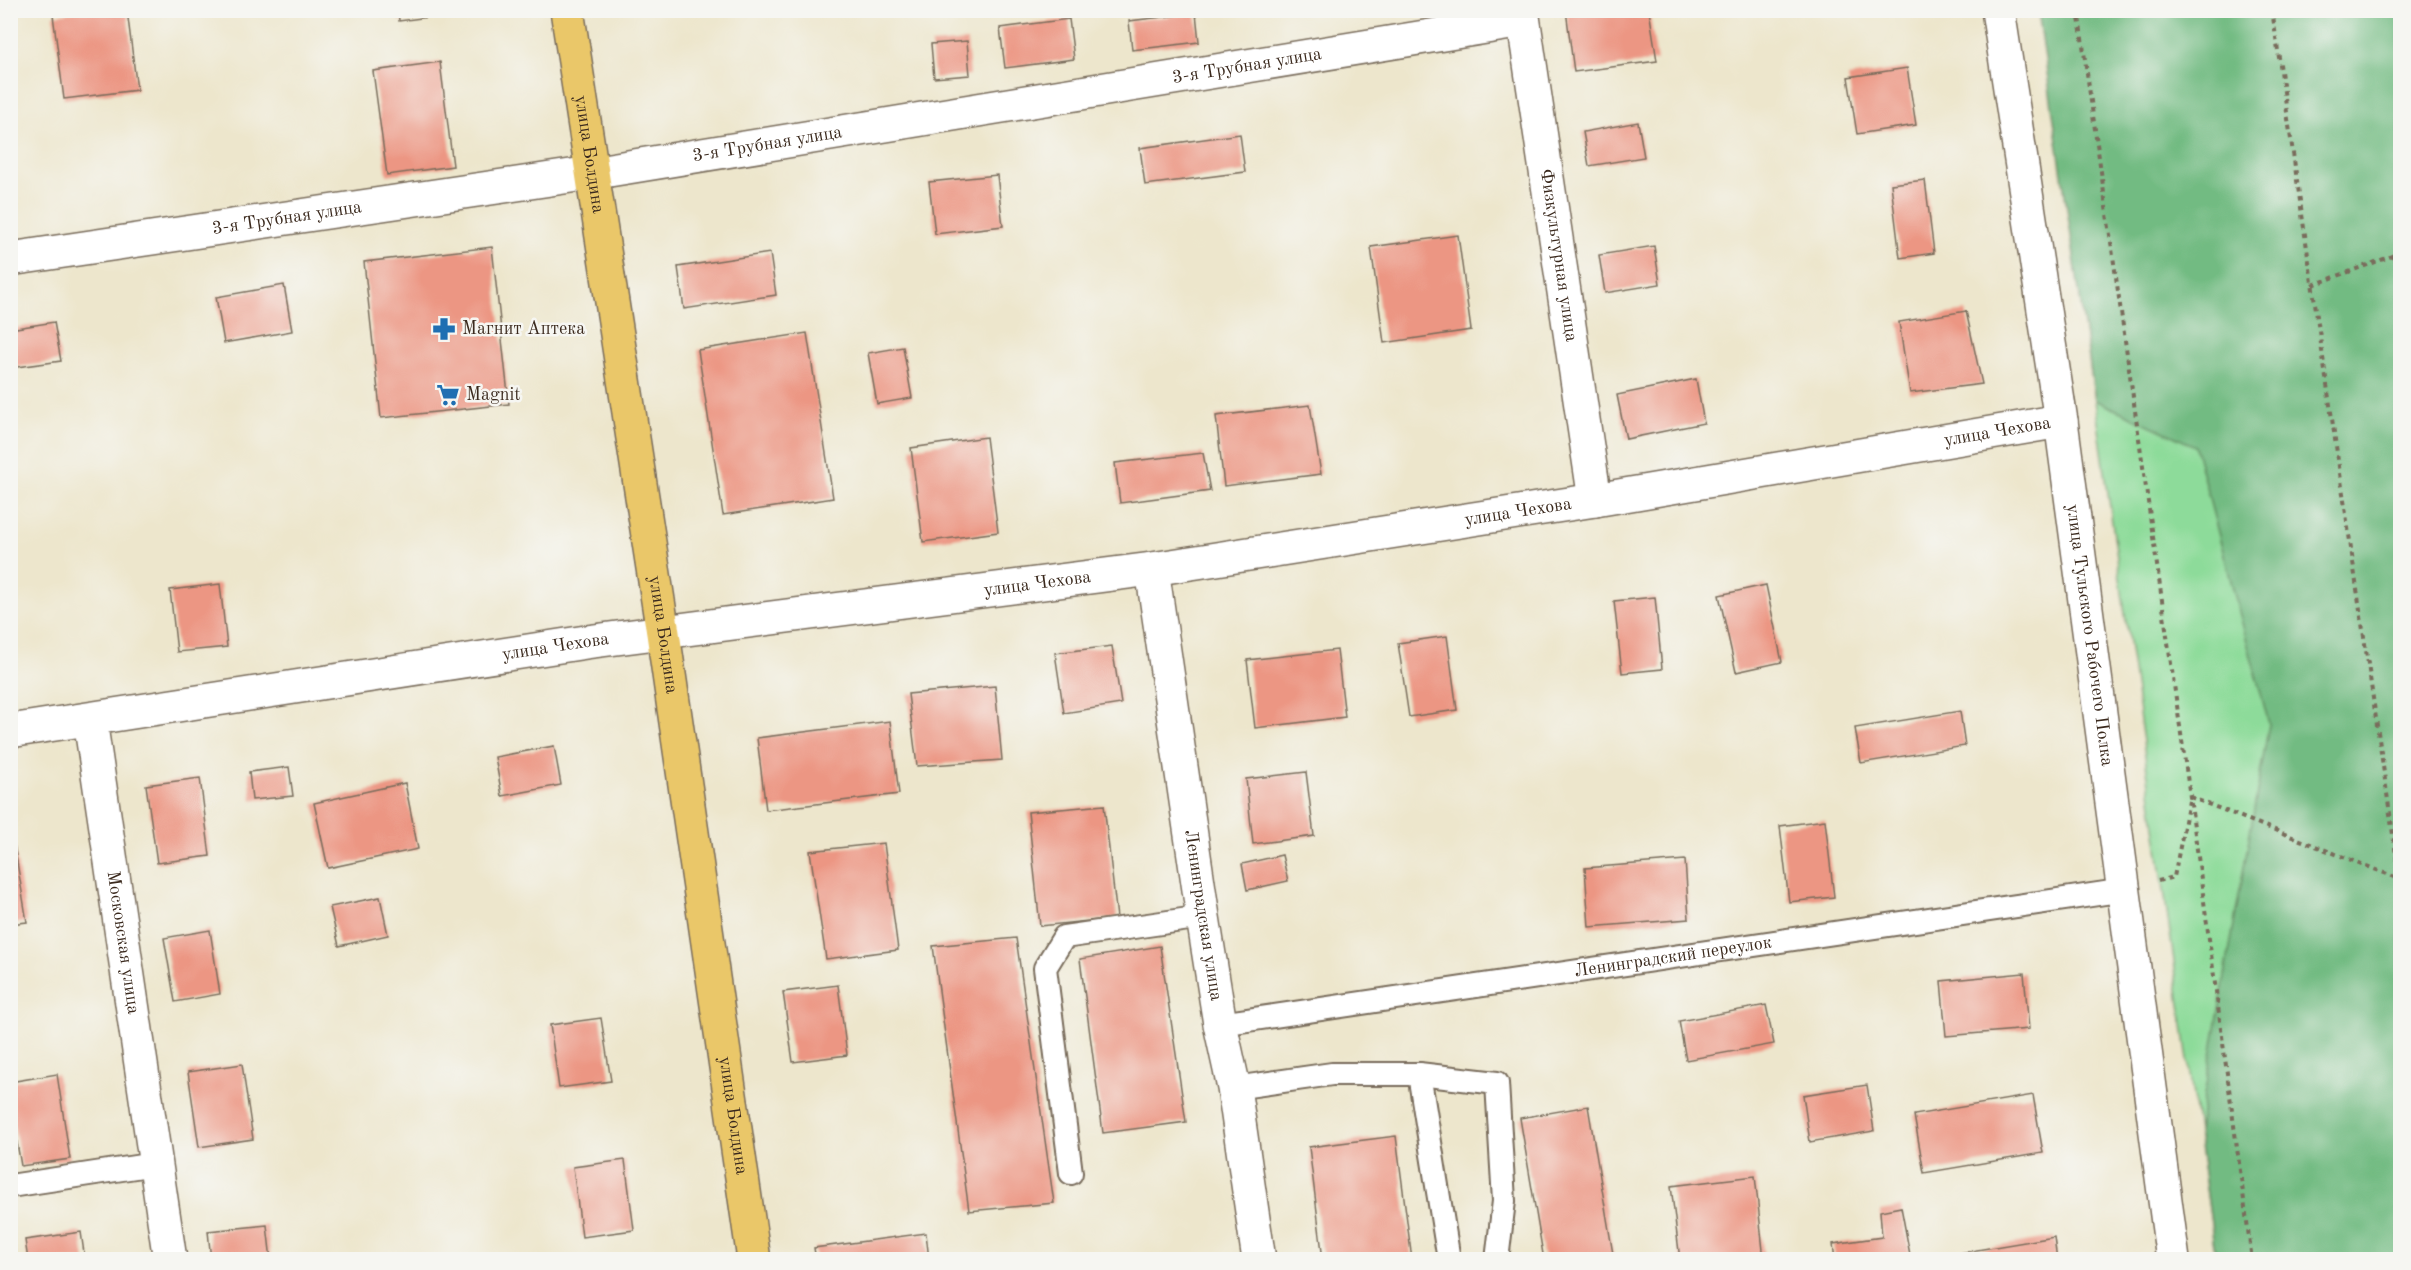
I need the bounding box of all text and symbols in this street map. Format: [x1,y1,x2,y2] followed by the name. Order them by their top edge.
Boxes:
[1171,45,1323,87] street label: 3-я Трубная улица
[571,94,607,215] street label: улица Болдина
[691,123,843,165] street label: 3-я Трубная улица
[1537,168,1580,343] street label: Физкультурная улица
[211,198,363,238] street label: 3-я Трубная улица
[431,316,457,342] pharmacy icon: Магнит Аптека
[462,320,585,338] place label: Магнит Аптека
[435,382,461,408] supermarket icon: Magnit
[466,386,521,404] place label: Magnit
[1943,414,2052,450] street label: улица Чехова
[1463,495,1573,529] street label: улица Чехова
[2063,503,2116,767] street label: улица Тульского Рабочего Полка
[983,568,1092,600] street label: улица Чехова
[645,574,681,695] street label: улица Болдина
[501,630,610,664] street label: улица Чехова
[1181,828,1225,1002] street label: Ленинградская улица
[103,870,143,1016] street label: Московская улица
[1573,933,1773,980] street label: Ленинградский переулок
[716,1055,751,1176] street label: улица Болдина

